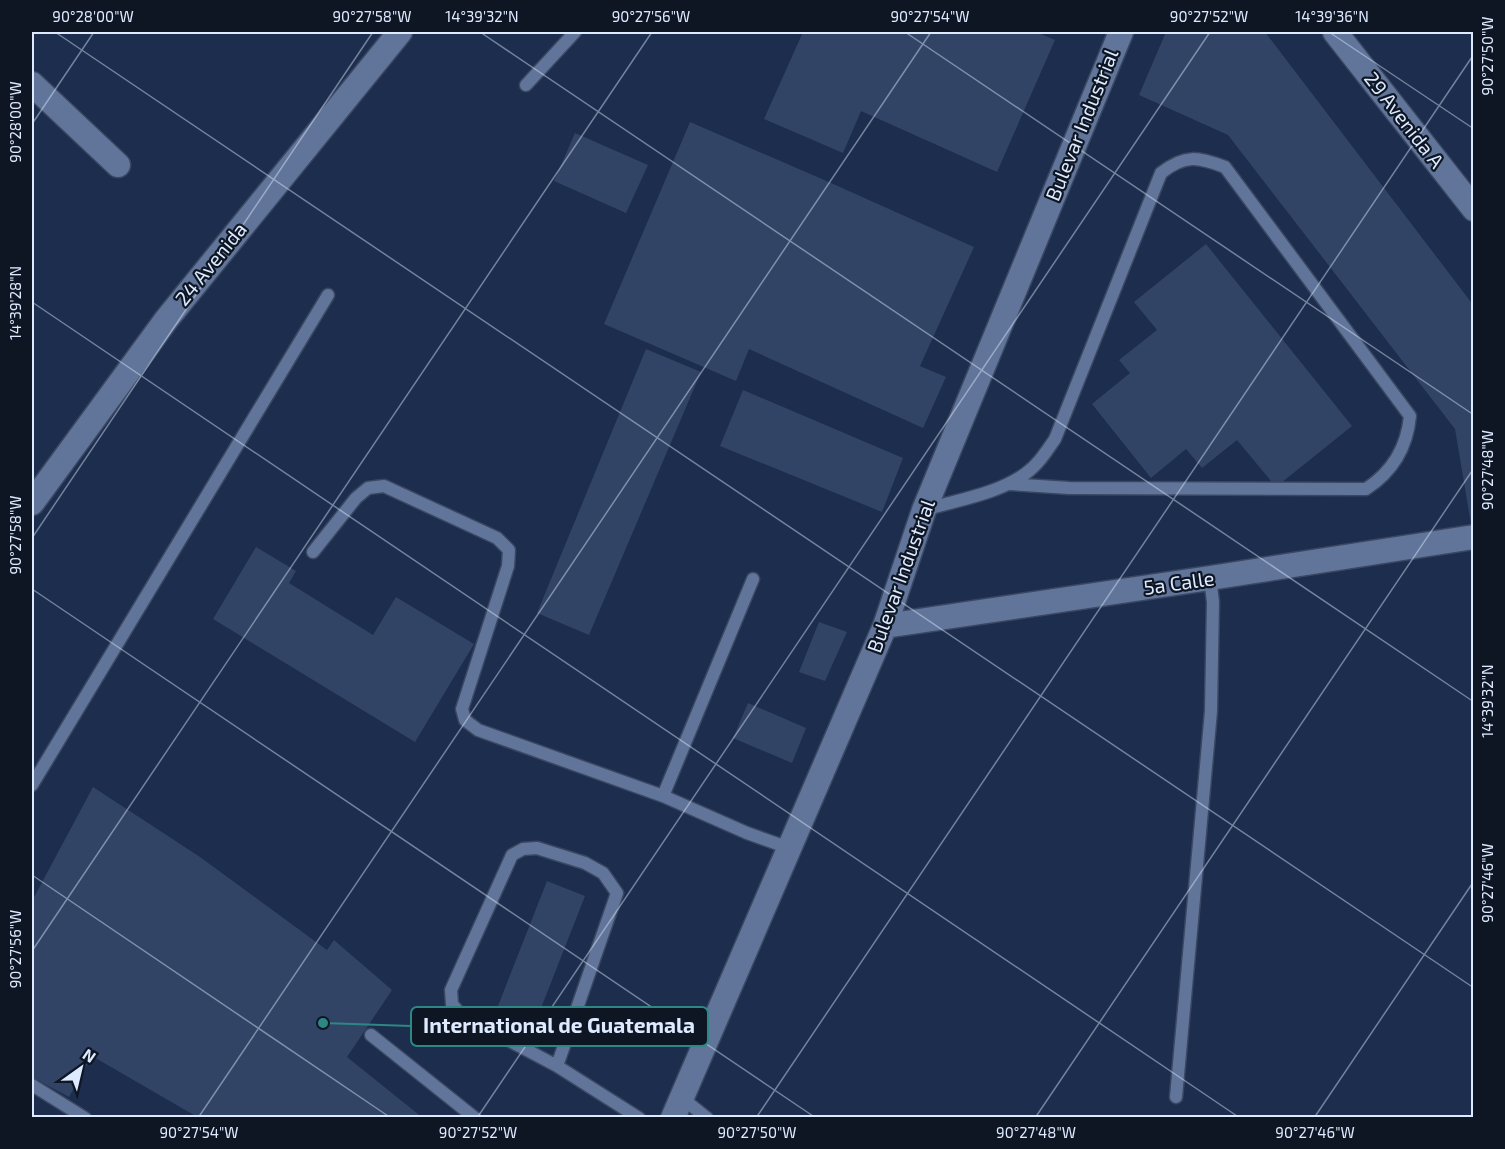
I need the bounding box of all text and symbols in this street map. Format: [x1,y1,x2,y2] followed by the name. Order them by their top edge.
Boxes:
[52,7,134,25] text: 90°28'00"W
[333,7,411,25] text: 90°27'58"W
[445,7,519,25] text: 14°39'32"N
[612,7,690,25] text: 90°27'56"W
[890,7,970,25] text: 90°27'54"W
[1170,7,1248,25] text: 90°27'52"W
[1295,7,1369,25] text: 14°39'36"N
[1478,17,1496,95] text: 90°27'50"W
[1040,45,1122,204] street label: Bulevar Industrial
[1360,67,1450,173] street label: 29 Avenida A
[6,81,24,163] text: 90°28'00"W
[169,217,251,310] street label: 24 Avenida
[6,266,24,340] text: 14°39'28"N
[1478,430,1496,510] text: 90°27'48"W
[6,496,24,574] text: 90°27'58"W
[861,496,939,656] street label: Bulevar Industrial
[1142,565,1216,599] street label: 5a Calle
[1478,664,1496,738] text: 14°39'32"N
[1478,843,1496,923] text: 90°27'46"W
[6,910,24,988] text: 90°27'56"W
[411,1007,708,1046] callout: International de Guatemala
[423,1012,695,1037] text: International de Guatemala
[51,1038,111,1098] north arrow
[80,1044,100,1066] text: N
[159,1123,239,1141] text: 90°27'54"W
[439,1123,517,1141] text: 90°27'52"W
[718,1123,796,1141] text: 90°27'50"W
[996,1123,1076,1141] text: 90°27'48"W
[1275,1123,1355,1141] text: 90°27'46"W

